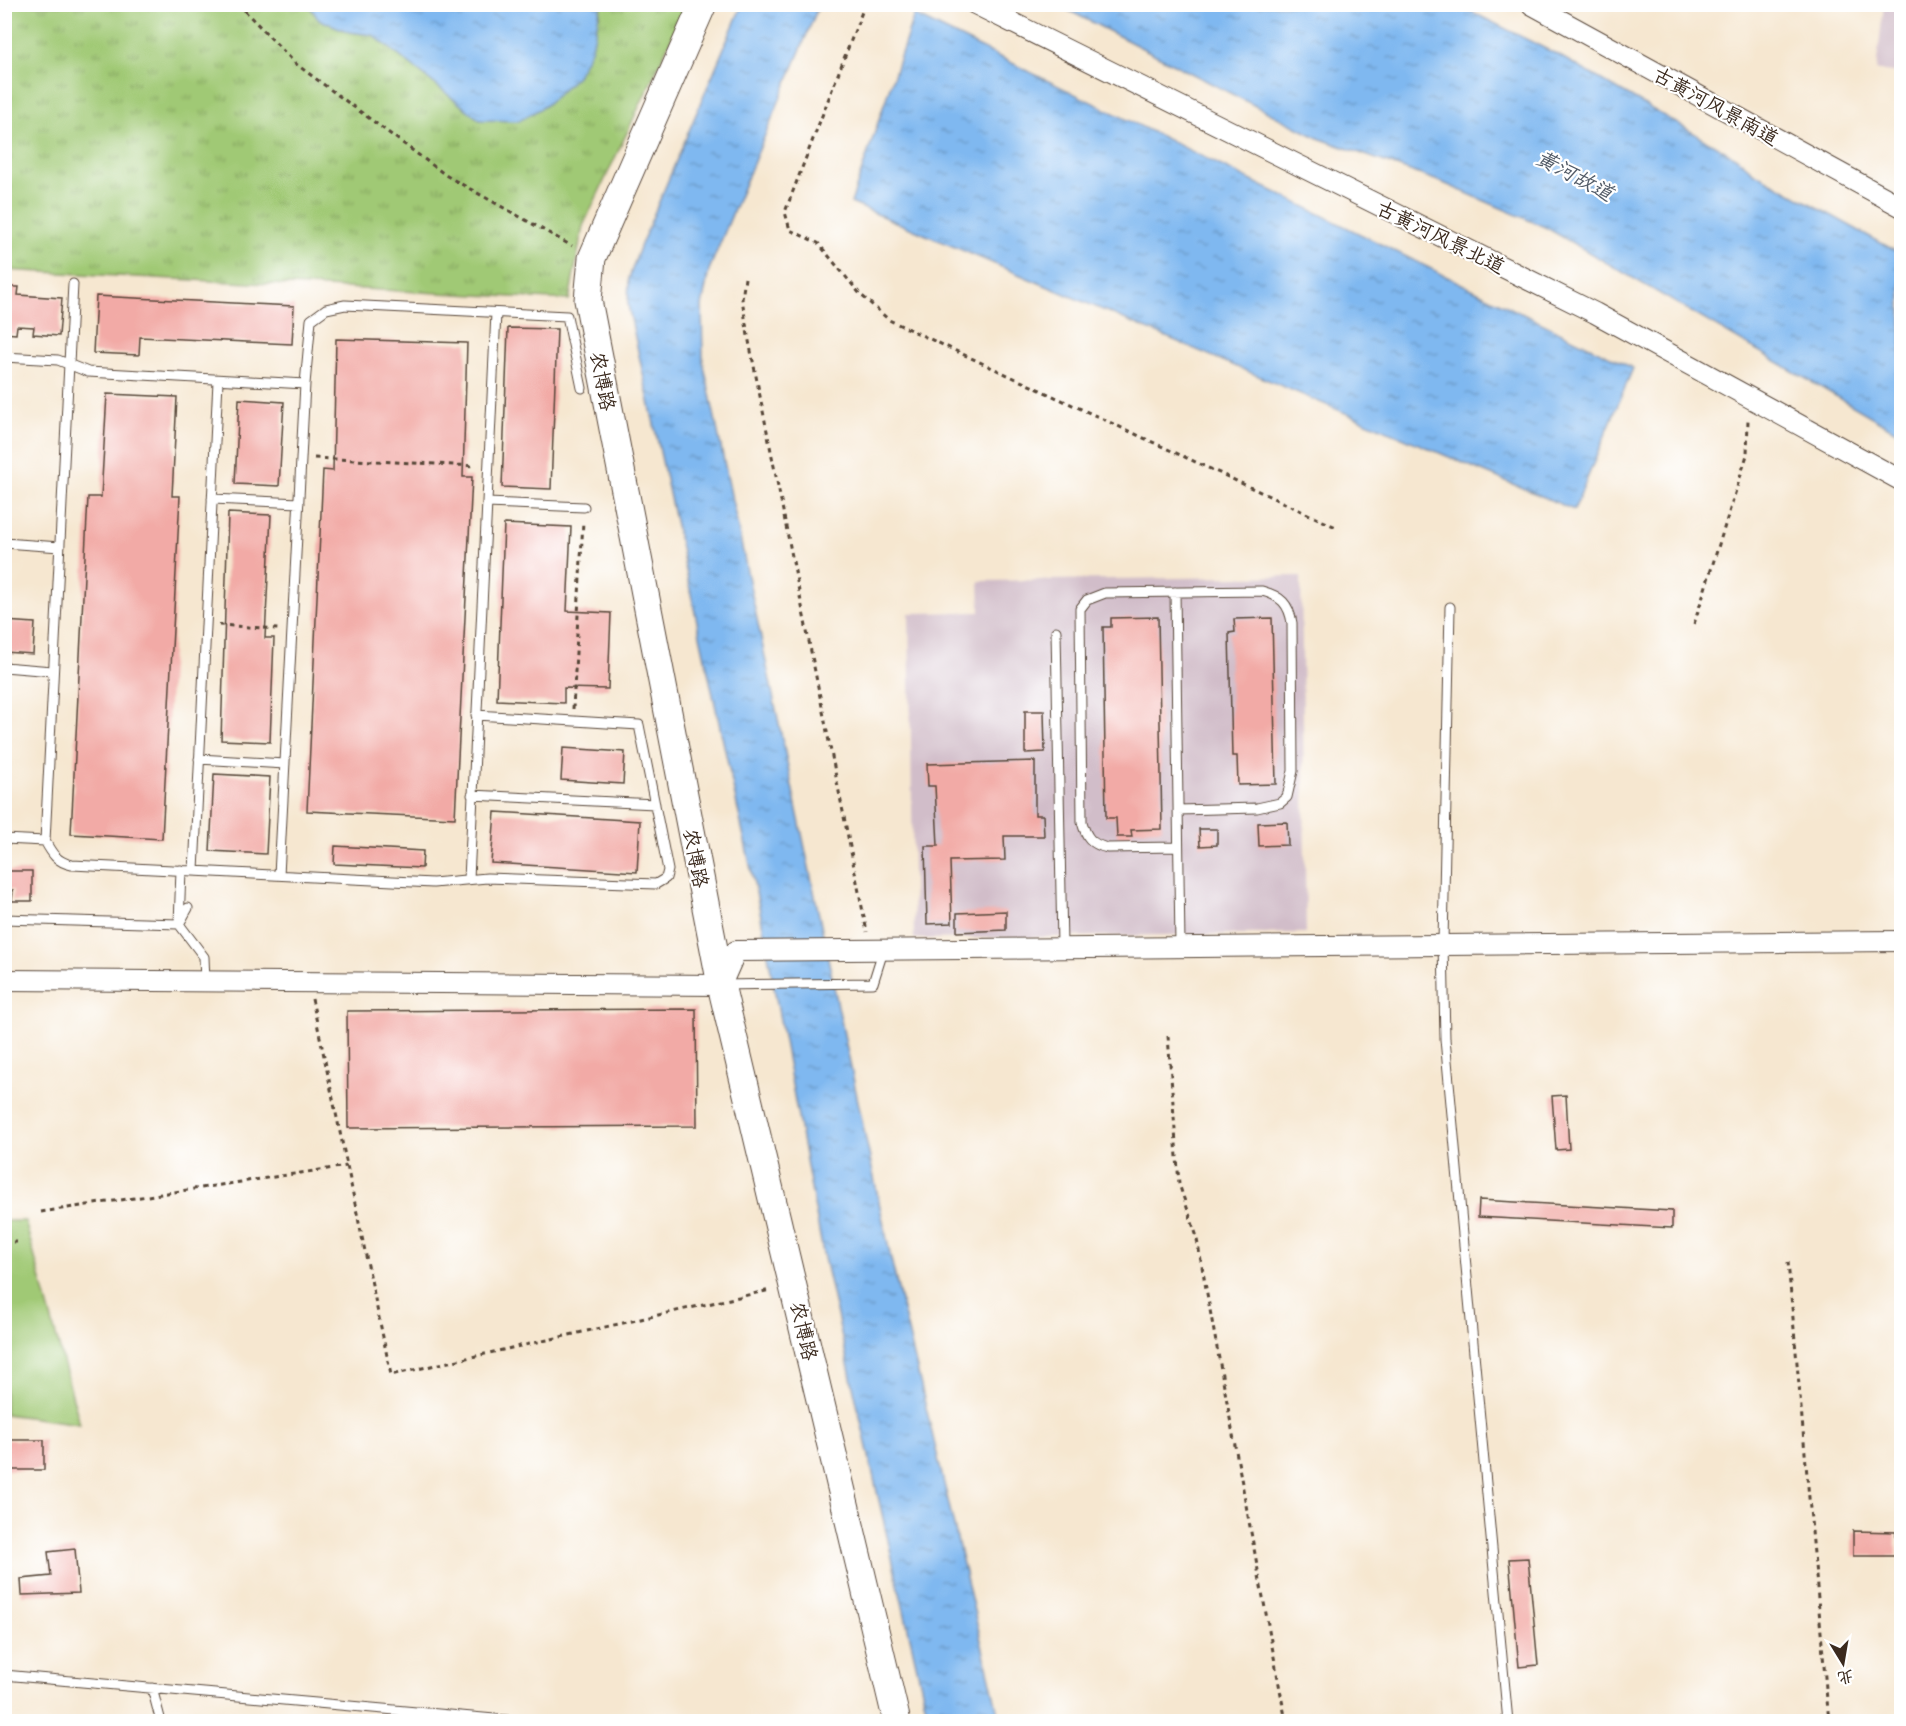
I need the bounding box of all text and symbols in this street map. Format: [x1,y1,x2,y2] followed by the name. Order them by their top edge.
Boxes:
[1649,62,1783,150] street label: 古黄河风景南道
[1532,144,1620,207] water label: 黄河故道
[1373,196,1509,278] street label: 古黄河风景北道
[585,349,621,414] street label: 农博路
[678,826,714,891] street label: 农博路
[786,1299,823,1364] street label: 农博路
[1813,1633,1873,1693] north arrow
[1836,1666,1855,1688] text: 北

